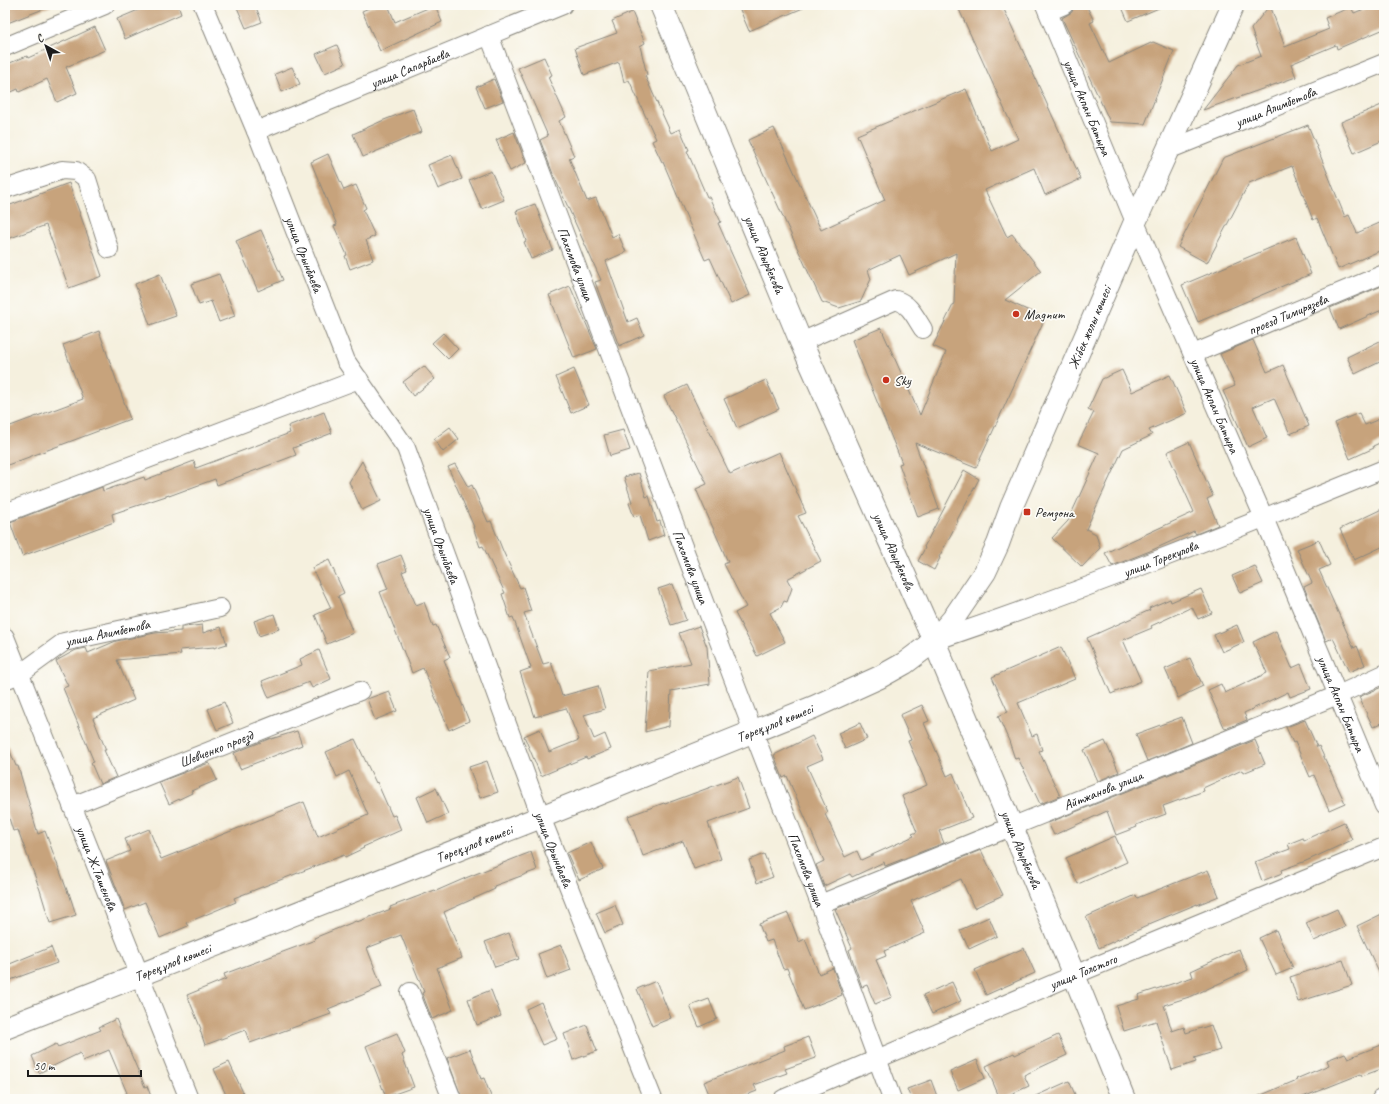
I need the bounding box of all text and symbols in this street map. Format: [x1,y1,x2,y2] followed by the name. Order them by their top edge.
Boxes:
[26,26,66,66] north arrow
[33,30,47,45] text: С
[367,44,453,93] street label: улица Сапарбаева
[1059,56,1115,159] street label: улица Акпан Батыра
[1232,83,1320,131] street label: улица Алимбетова
[740,212,788,297] street label: улица Адырбекова
[281,213,327,296] street label: улица Орынбаева
[554,225,597,304] street label: Пахомова улица
[1064,281,1116,372] street label: Жібек жолы көшесі
[1246,290,1331,339] street label: проезд Тимирязева
[1024,306,1066,323] place label: Magnum
[1011,309,1021,319] marker: Magnum
[1186,354,1243,457] street label: улица Акпан Батыра
[894,372,912,389] place label: Sky
[881,375,891,385] marker: Sky
[419,504,463,587] street label: улица Орынбаева
[1035,504,1075,521] place label: Ремзона
[1022,507,1032,517] marker: Ремзона
[869,509,919,594] street label: улица Адырбекова
[669,528,712,607] street label: Пахомова улица
[1120,536,1202,582] street label: улица Торекулова
[63,615,152,651] street label: улица Алимбетова
[1313,652,1369,755] street label: улица Акпан Батыра
[734,699,818,746] street label: Төреқұлов көшесі
[177,726,257,771] street label: Шевченко проезд
[1061,766,1146,814] street label: Айтжанова улица
[997,807,1045,892] street label: улица Адырбекова
[530,808,577,891] street label: улица Орынбаева
[433,820,517,867] street label: Төреқұлов көшесі
[72,823,121,914] street label: улица Ж.Ташенова
[784,831,828,910] street label: Пахомова улица
[132,939,216,985] street label: Төреқұлов көшесі
[1046,950,1120,994] street label: улица Толстого
[28,1052,141,1078] scale bar
[34,1058,56,1074] text: 50 m

